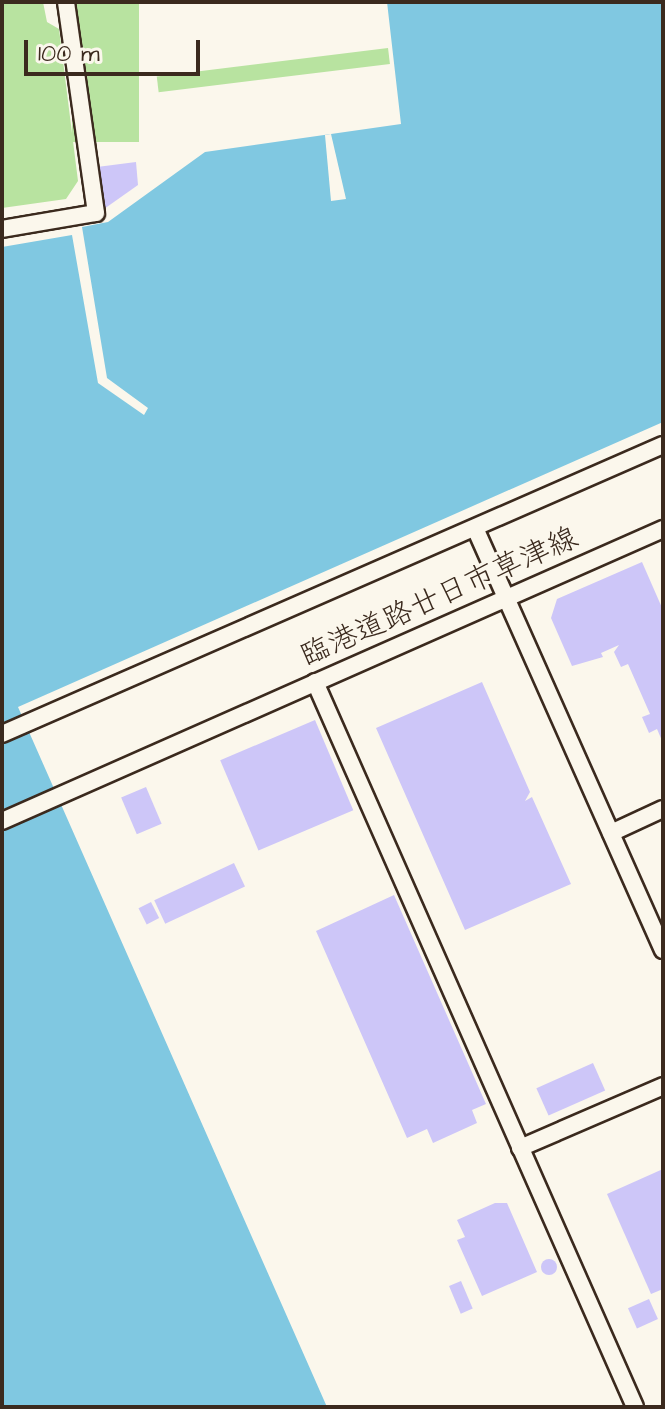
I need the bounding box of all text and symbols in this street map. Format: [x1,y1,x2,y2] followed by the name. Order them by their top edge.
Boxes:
[28,24,204,74] scale bar
[38,37,100,71] text: 100 m
[295,520,583,674] street label: 臨港道路廿日市草津線

